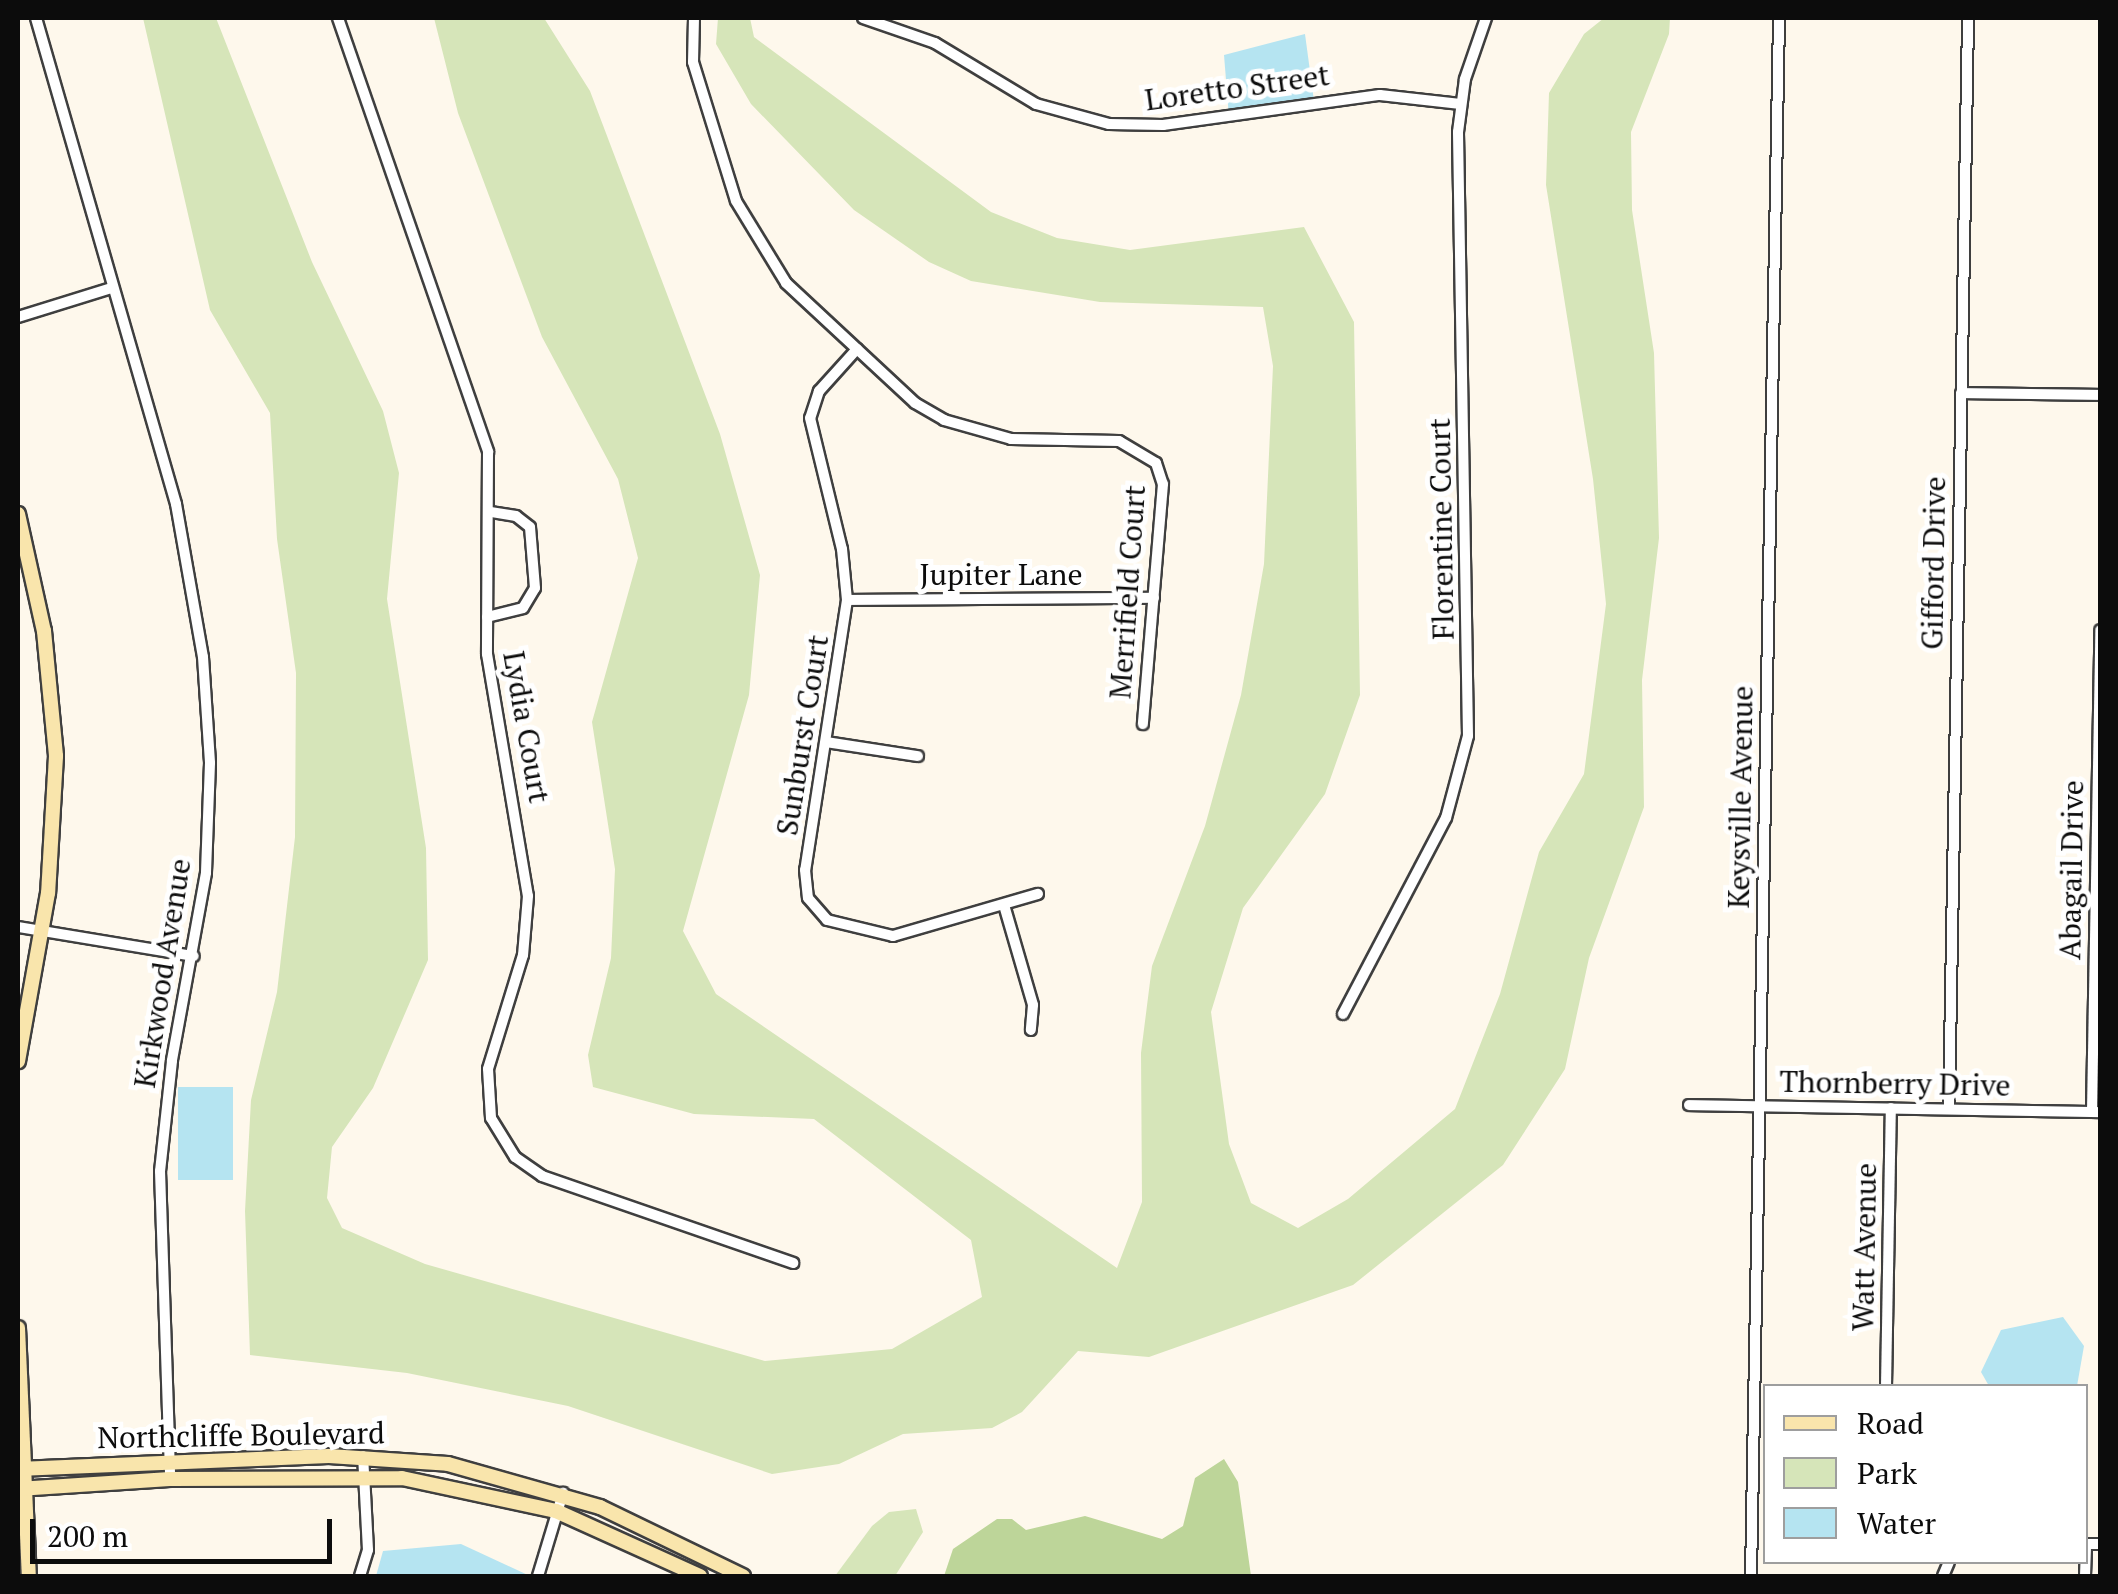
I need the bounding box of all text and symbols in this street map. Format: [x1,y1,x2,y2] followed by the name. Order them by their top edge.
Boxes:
[1142,56,1332,118] street label: Loretto Street
[1421,418,1461,640] street label: Florentine Court
[1913,476,1953,650] street label: Gifford Drive
[1102,484,1152,700] street label: Merrifield Court
[919,556,1083,592] street label: Jupiter Lane
[768,632,836,838] street label: Sunburst Court
[496,648,558,806] street label: Lydia Court
[1720,685,1760,909] street label: Keysville Avenue
[2051,780,2091,960] street label: Abagail Drive
[126,856,198,1090] street label: Kirkwood Avenue
[1779,1063,2011,1103] street label: Thornberry Drive
[1845,1162,1883,1332] street label: Watt Avenue
[1763,1384,2088,1564] legend
[1857,1403,1924,1443] text: Road
[97,1414,385,1456] street label: Northcliffe Boulevard
[1857,1453,1917,1493] text: Park
[35,1499,338,1561] scale bar
[1857,1503,1936,1543] text: Water
[47,1516,128,1556] text: 200 m

